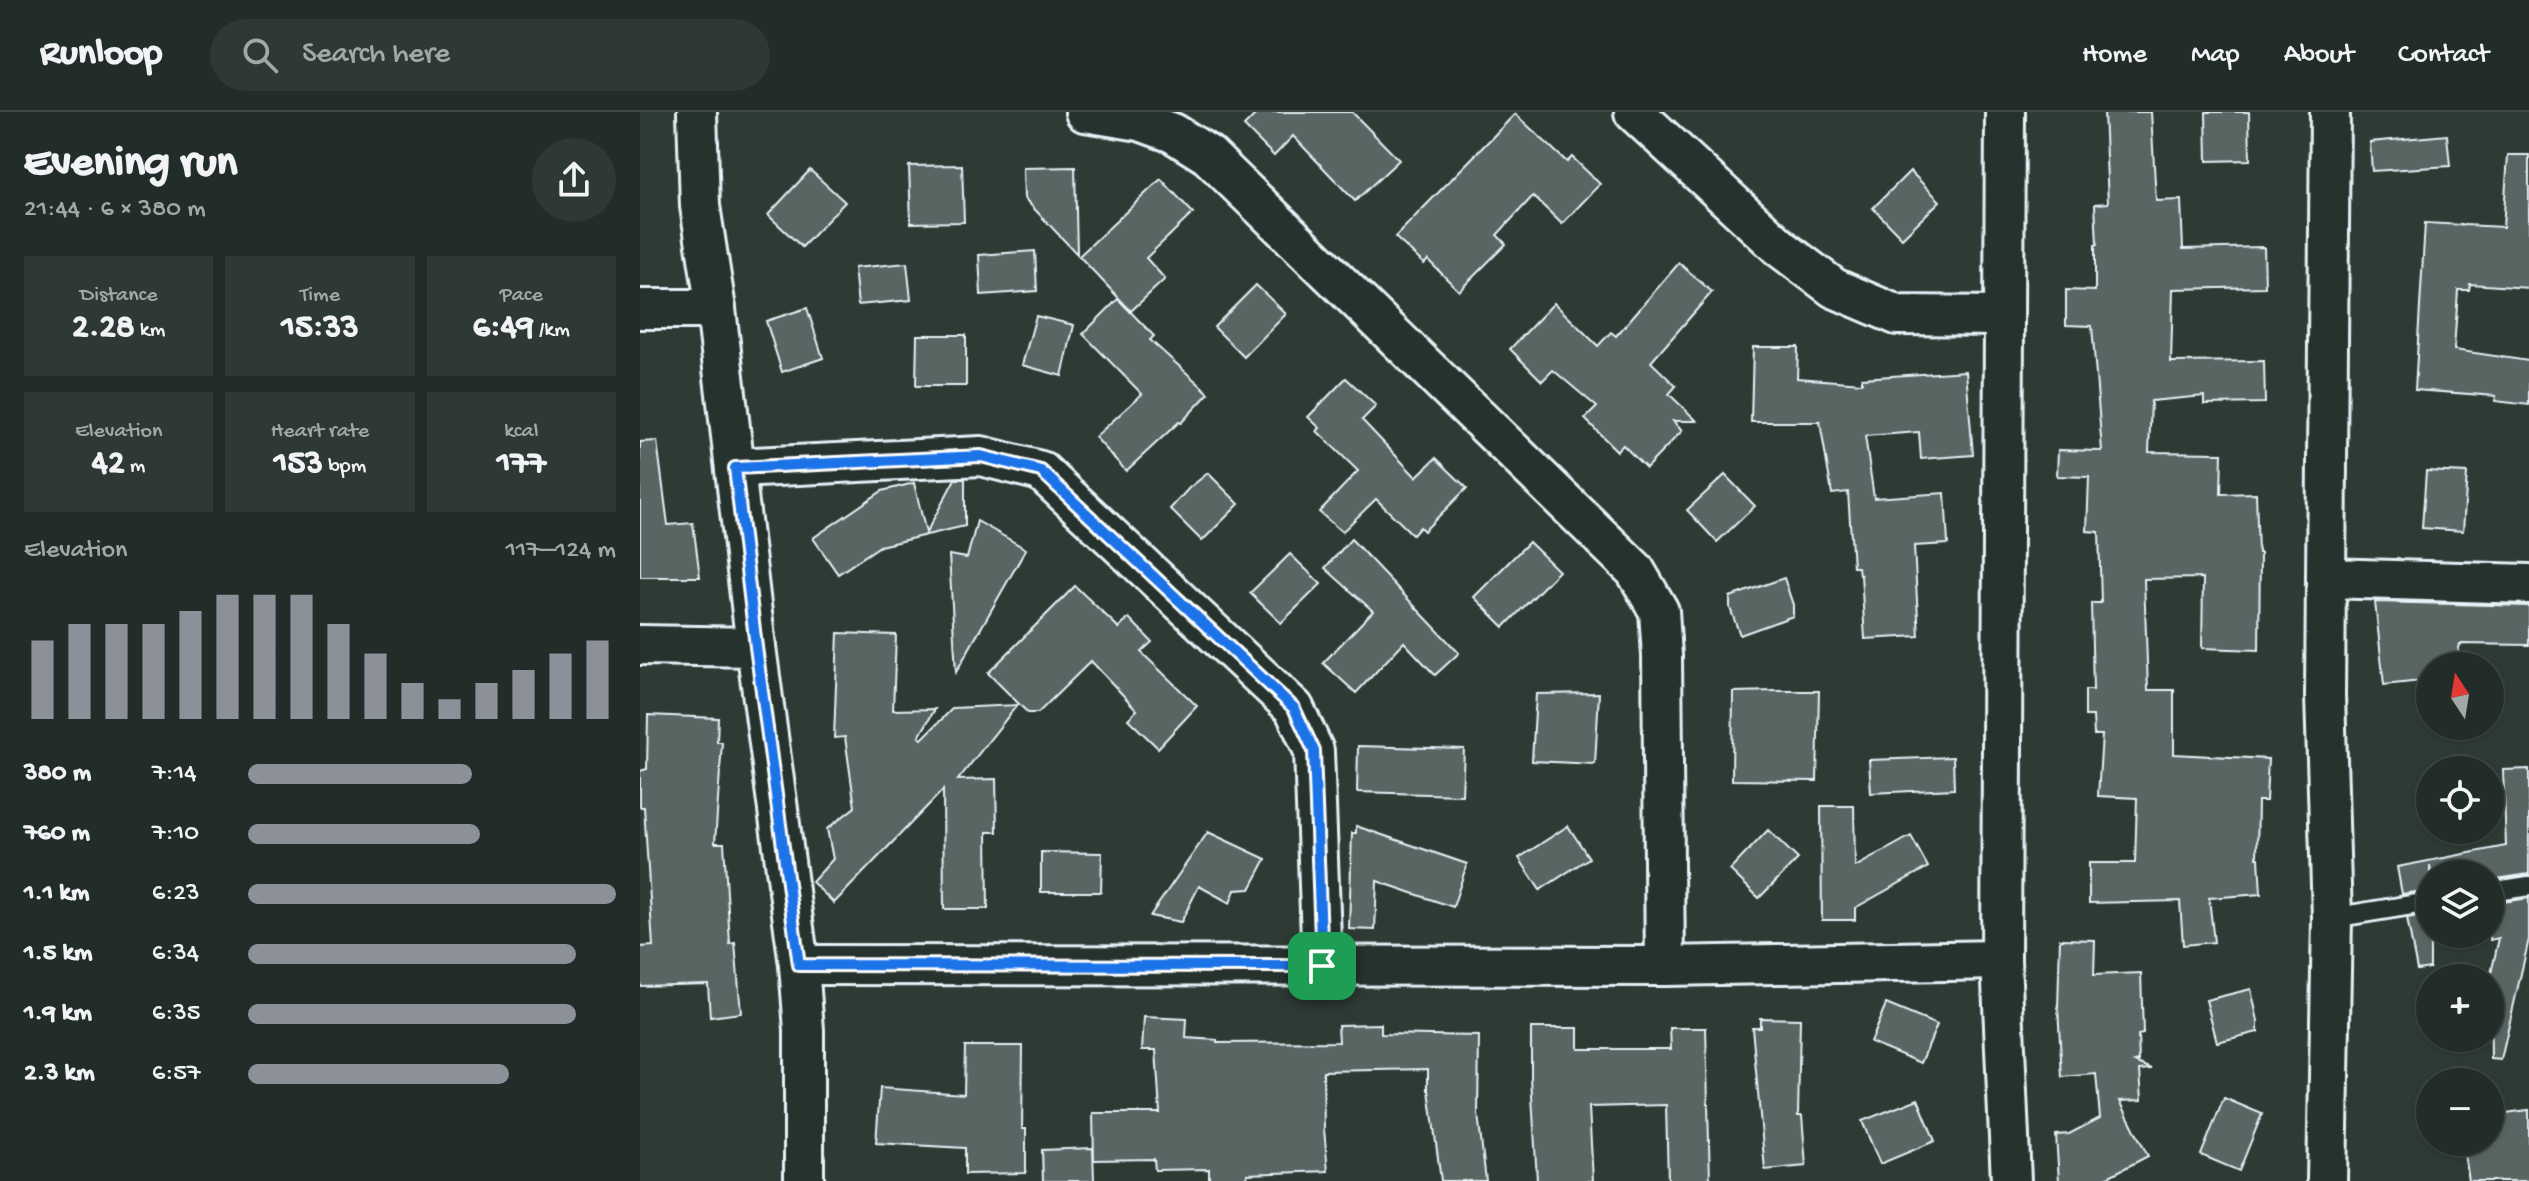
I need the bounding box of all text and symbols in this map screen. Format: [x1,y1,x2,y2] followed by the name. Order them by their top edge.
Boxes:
[210,19,770,91] search box
[40,33,162,77] text: Runloop
[238,33,282,77] icon: search
[302,38,450,73] text: Search here
[2082,39,2147,72] text: Home
[2191,39,2240,72] text: Map
[2284,39,2354,72] text: About
[2398,39,2489,72] text: Contact
[532,138,616,222] button: share
[24,139,237,191] text: Evening run
[24,195,206,226] text: 21:44 · 6 × 380 m
[80,283,158,309] text: Distance
[300,283,340,309] text: Time
[500,283,543,309] text: Pace
[72,309,135,349] text: 2.28
[281,309,359,349] text: 15:33
[473,309,534,349] text: 6:49
[135,318,165,344] text: km
[534,318,570,344] text: /km
[75,419,162,445] text: Elevation
[271,419,369,445] text: Heart rate
[504,419,538,445] text: kcal
[92,445,125,485] text: 42
[274,445,323,485] text: 153
[497,445,546,485] text: 177
[125,454,145,480] text: m
[323,454,366,480] text: bpm
[24,536,127,567] text: Elevation
[505,536,616,567] text: 117–124 m
[2416,652,2504,740] north arrow
[2416,652,2504,1156] map controls
[2416,756,2504,844] button: locate
[24,759,91,790] text: 380 m
[152,759,196,790] text: 7:14
[24,819,90,850] text: 760 m
[152,819,199,850] text: 7:10
[2416,860,2504,948] button: layers
[24,879,89,910] text: 1.1 km
[152,879,200,910] text: 6:23
[1288,932,1356,1000] pin
[24,939,93,970] text: 1.5 km
[152,939,199,970] text: 6:34
[1300,944,1344,988] icon: arrive
[2416,964,2504,1052] button: +
[24,999,92,1030] text: 1.9 km
[152,999,201,1030] text: 6:35
[24,1059,95,1090] text: 2.3 km
[152,1059,201,1090] text: 6:57
[2416,1068,2504,1156] button: −

